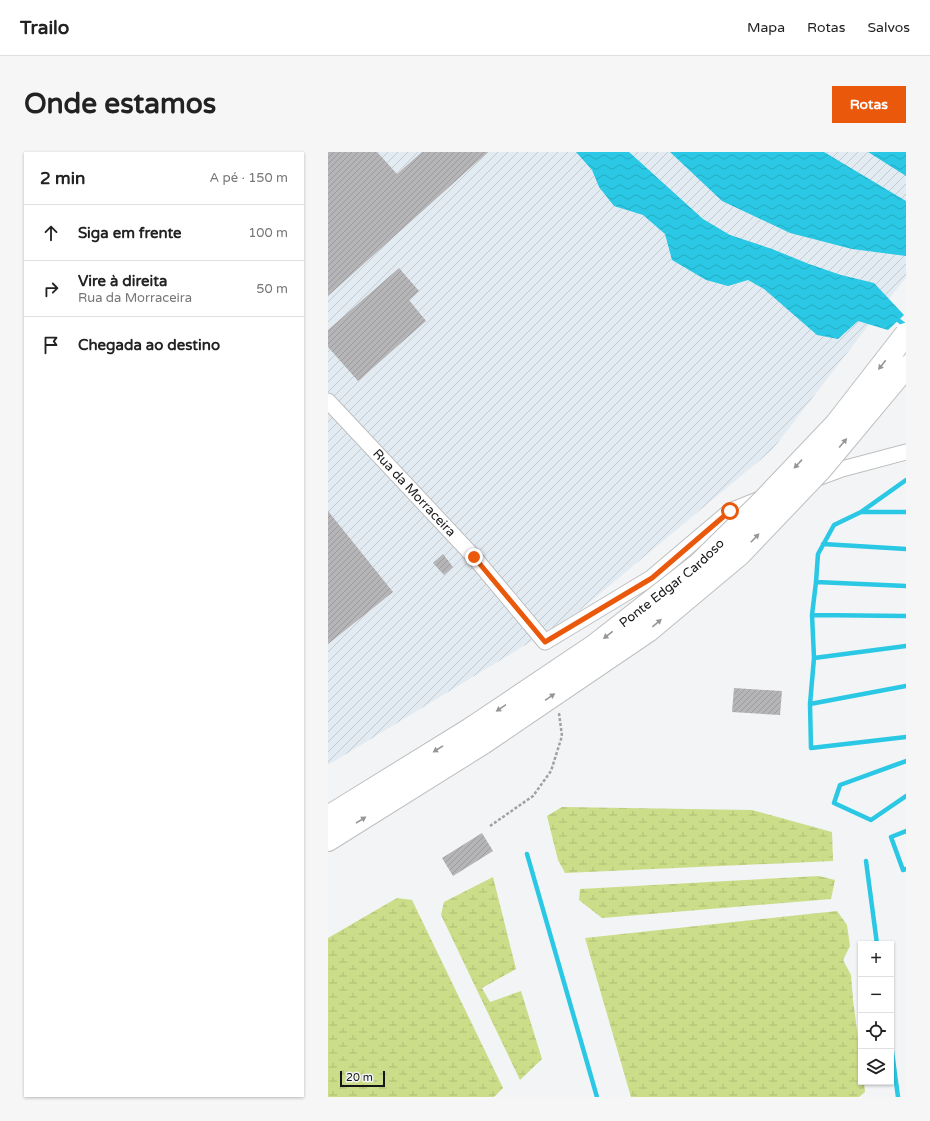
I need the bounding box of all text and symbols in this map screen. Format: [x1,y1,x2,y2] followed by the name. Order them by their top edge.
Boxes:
[20,17,69,39] text: Trailo
[747,19,785,36] text: Mapa
[807,19,845,36] text: Rotas
[867,19,910,36] text: Salvos
[832,86,906,123] button: Rotas
[24,87,216,121] text: Onde estamos
[40,168,85,189] text: 2 min
[209,170,288,186] text: A pé · 150 m
[40,222,62,244] icon: ahead
[78,224,182,242] text: Siga em frente
[248,225,288,241] text: 100 m
[78,272,167,290] text: Vire à direita
[40,278,62,300] icon: right
[256,281,288,297] text: 50 m
[78,290,192,306] text: Rua da Morraceira
[40,334,62,356] icon: arrive
[78,336,220,354] text: Chegada ao destino
[878,359,886,370] one-way arrow
[839,437,848,448] one-way arrow
[369,446,459,540] street label: Rua da Morraceira
[793,459,803,469] one-way arrow
[721,502,739,520] route start
[750,533,760,543] one-way arrow
[616,535,728,631] street label: Ponte Edgar Cardoso
[465,548,483,566] route end
[652,619,662,628] one-way arrow
[603,631,614,639] one-way arrow
[545,693,555,701] one-way arrow
[496,704,506,712] one-way arrow
[432,745,444,752] one-way arrow
[355,816,367,823] one-way arrow
[858,941,894,1085] map controls
[858,941,894,977] button: +
[858,977,894,1013] button: −
[858,1013,894,1049] button: locate
[858,1049,894,1085] button: layers
[340,1069,385,1088] scale bar
[346,1071,373,1084] text: 20 m

